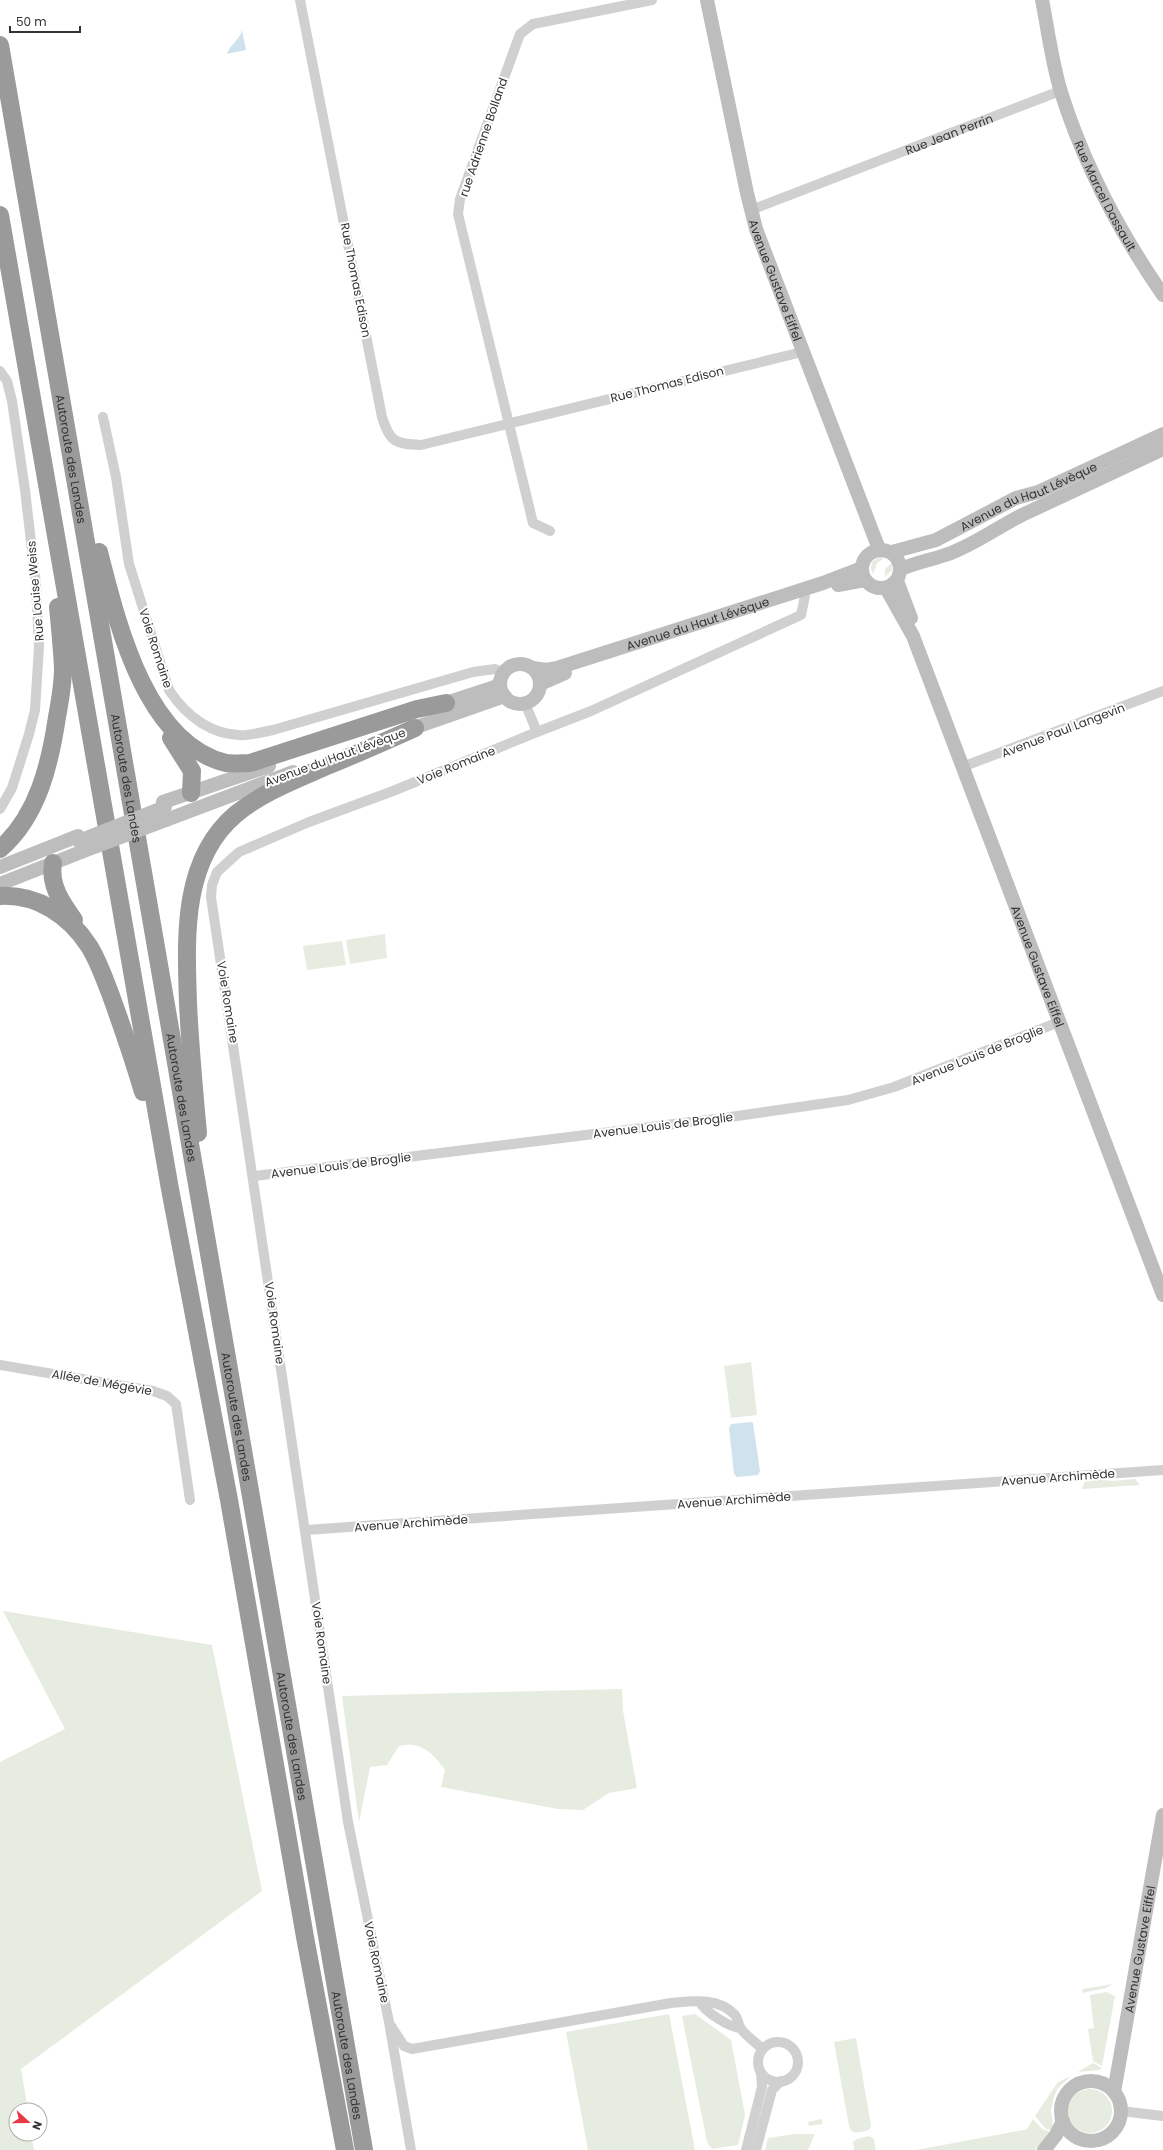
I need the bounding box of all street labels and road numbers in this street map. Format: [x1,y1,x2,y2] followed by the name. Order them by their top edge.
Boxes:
[455,75,511,199] street label: rue Adrienne Bolland
[903,109,995,158] street label: Rue Jean Perrin
[1071,138,1141,254] street label: Rue Marcel Dassault
[745,218,807,343] street label: Avenue Gustave Eiffel
[337,221,375,339] street label: Rue Thomas Edison
[609,362,725,406] street label: Rue Thomas Edison
[52,393,91,525] street label: Autoroute des Landes
[957,457,1099,535] street label: Avenue du Haut Lévèque
[22,540,48,642] street label: Rue Louise Weiss
[624,592,771,654] street label: Avenue du Haut Lévèque
[135,606,177,690] street label: Voie Romaine
[999,699,1127,761] street label: Avenue Paul Langevin
[107,712,146,844] street label: Autoroute des Landes
[262,724,408,790] street label: Avenue du Haut Lévèque
[414,742,498,788] street label: Voie Romaine
[1007,903,1069,1029] street label: Avenue Gustave Eiffel
[213,960,243,1044] street label: Voie Romaine
[908,1021,1046,1089] street label: Avenue Louis de Broglie
[162,1032,201,1163] street label: Autoroute des Landes
[592,1108,734,1142] street label: Avenue Louis de Broglie
[270,1148,412,1182] street label: Avenue Louis de Broglie
[261,1281,289,1365] street label: Voie Romaine
[218,1351,257,1482] street label: Autoroute des Landes
[51,1365,153,1399] street label: Allée de Mégévie
[1000,1465,1116,1489] street label: Avenue Archimède
[676,1488,792,1512] street label: Avenue Archimède
[353,1511,469,1535] street label: Avenue Archimède
[308,1601,336,1685] street label: Voie Romaine
[273,1670,312,1802] street label: Autoroute des Landes
[1120,1884,1159,2014] street label: Avenue Gustave Eiffel
[360,1920,394,2004] street label: Voie Romaine
[328,1989,367,2121] street label: Autoroute des Landes

